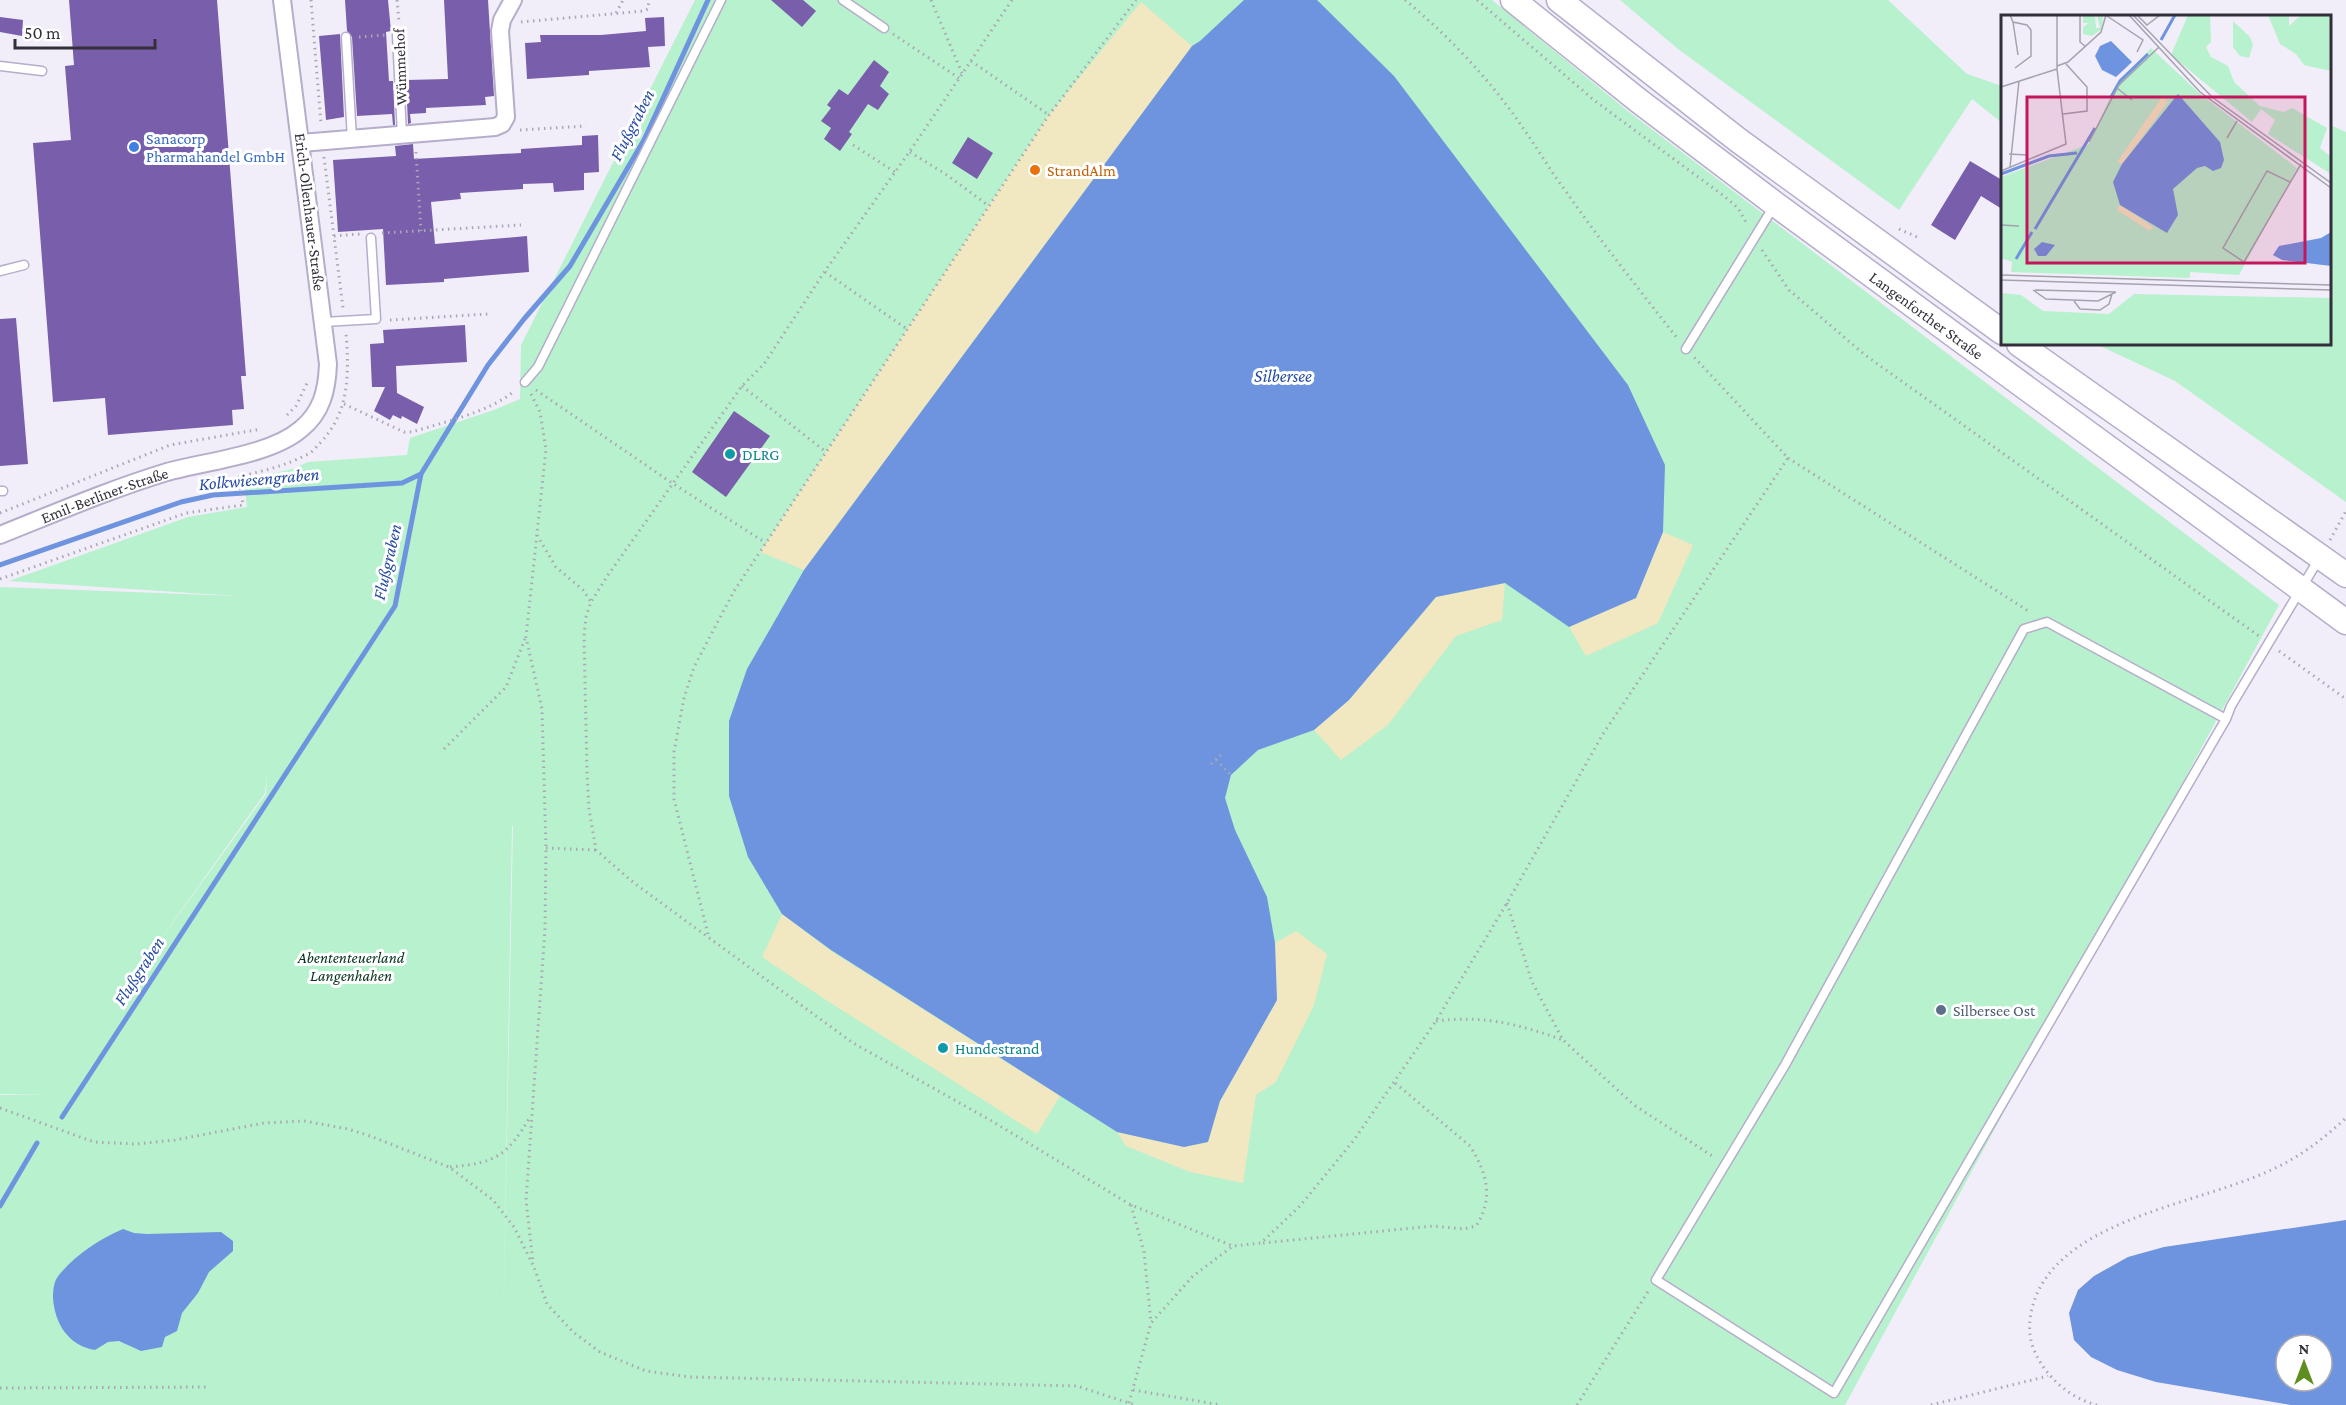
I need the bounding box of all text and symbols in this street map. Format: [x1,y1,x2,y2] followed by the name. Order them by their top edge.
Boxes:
[15,12,154,50] scale bar
[2001,15,2331,345] inset map
[24,23,61,43] text: 50 m
[390,27,410,106] street label: Wümmehof
[606,86,658,164] water label: Flußgraben
[146,130,285,165] place label: Sanacorp Pharmahandel GmbH
[292,132,328,292] street label: Erich-Ollenhauer-Straße
[127,140,141,154] marker: Sanacorp Pharmahandel GmbH
[1047,162,1116,179] place label: StrandAlm
[1028,163,1042,177] marker: StrandAlm
[1866,268,1987,362] street label: Langenforther Straße
[1254,366,1312,386] water label: Silbersee
[742,446,779,463] place label: DLRG
[723,447,737,461] marker: DLRG
[38,464,170,526] street label: Emil-Berliner-Straße
[198,464,320,494] water label: Kolkwiesengraben
[369,522,405,602] water label: Flußgraben
[110,933,168,1009] water label: Flußgraben
[297,949,405,985] park label: Abententeuerland Langenhahen
[1953,1002,2036,1019] place label: Silbersee Ost
[1934,1003,1948,1017] marker: Silbersee Ost
[955,1040,1040,1057] place label: Hundestrand
[936,1041,950,1055] marker: Hundestrand
[2274,1333,2334,1393] north arrow
[2299,1340,2310,1357] text: N

